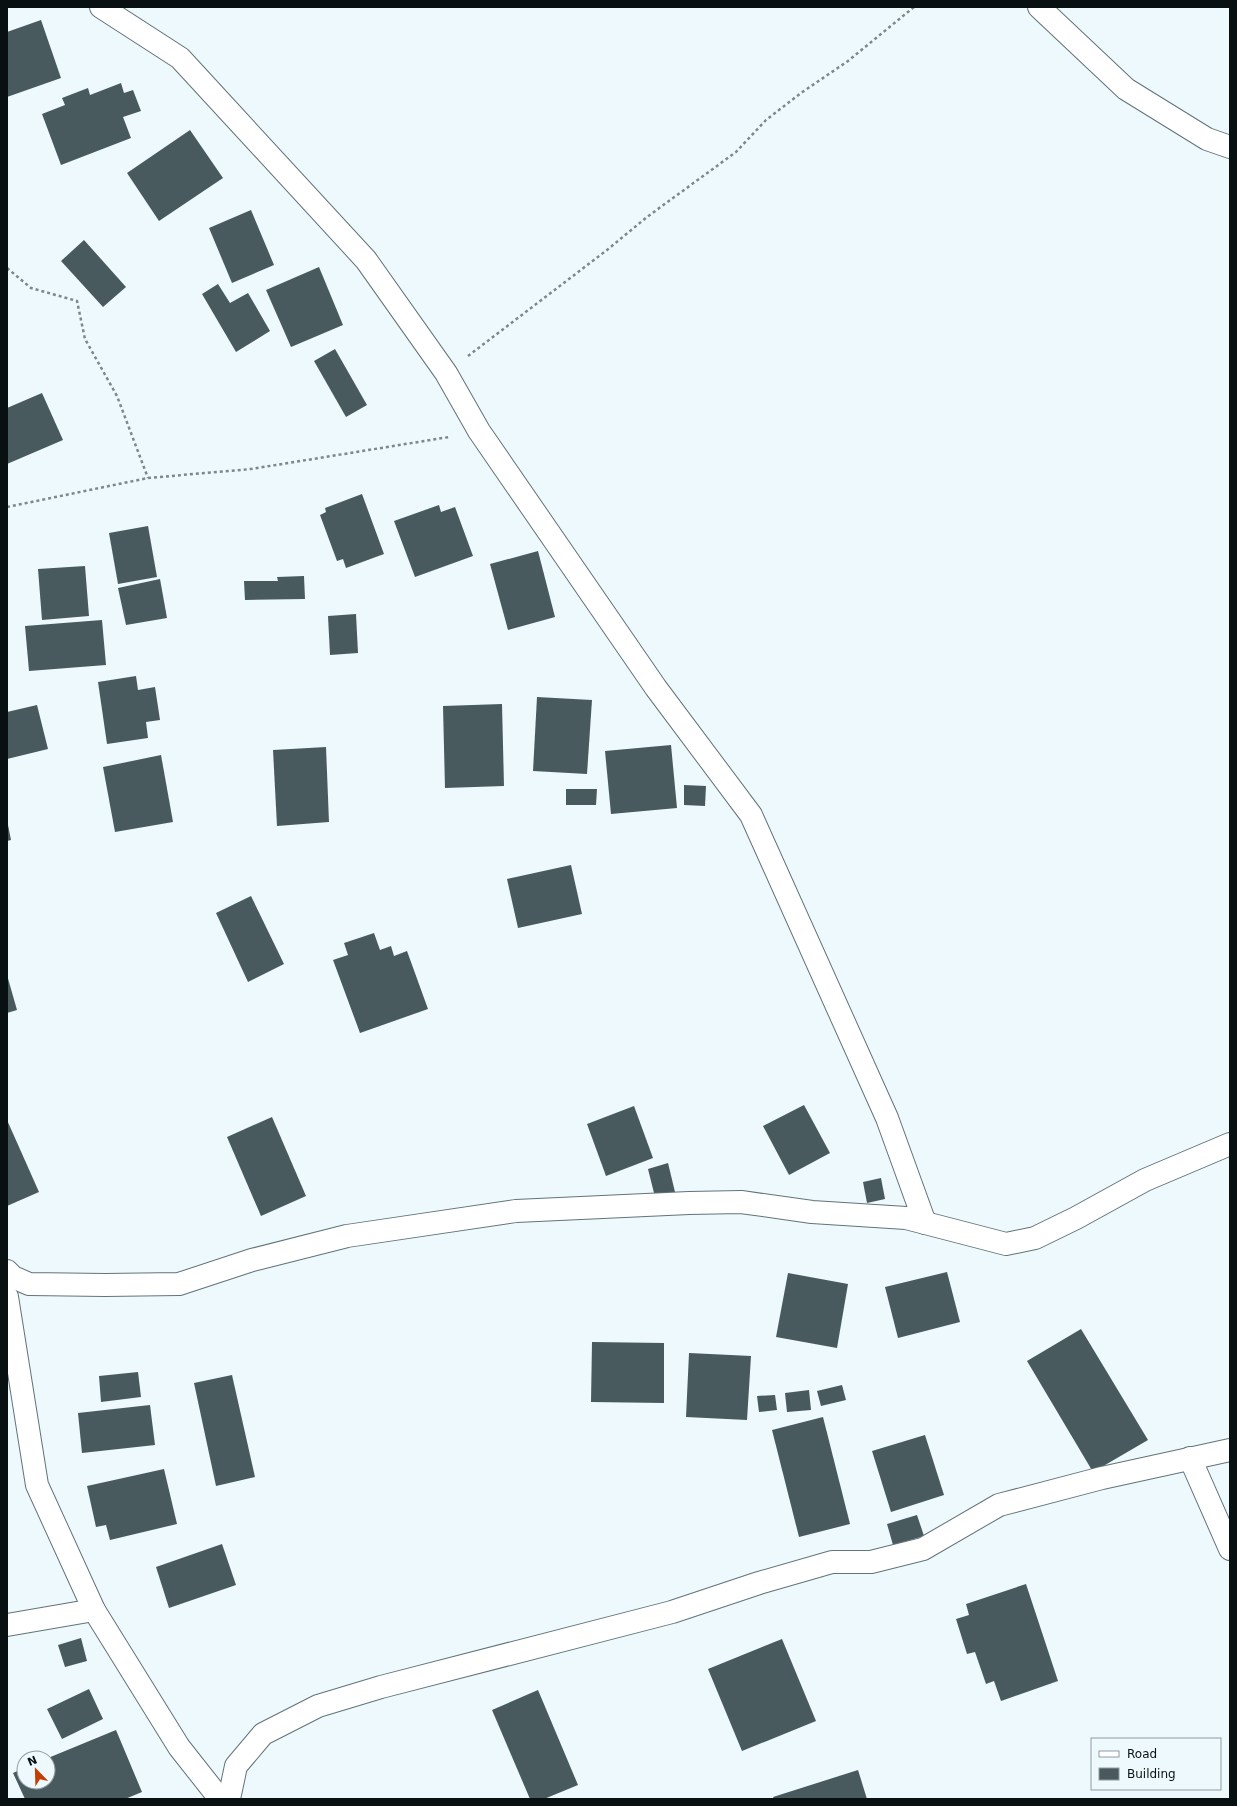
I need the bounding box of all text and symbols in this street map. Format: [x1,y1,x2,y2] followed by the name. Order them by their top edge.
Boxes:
[1091,1738,1221,1790] legend
[1127,1747,1157,1761] text: Road
[16,1750,56,1790] north arrow
[26,1753,39,1769] text: N
[1127,1767,1176,1781] text: Building

